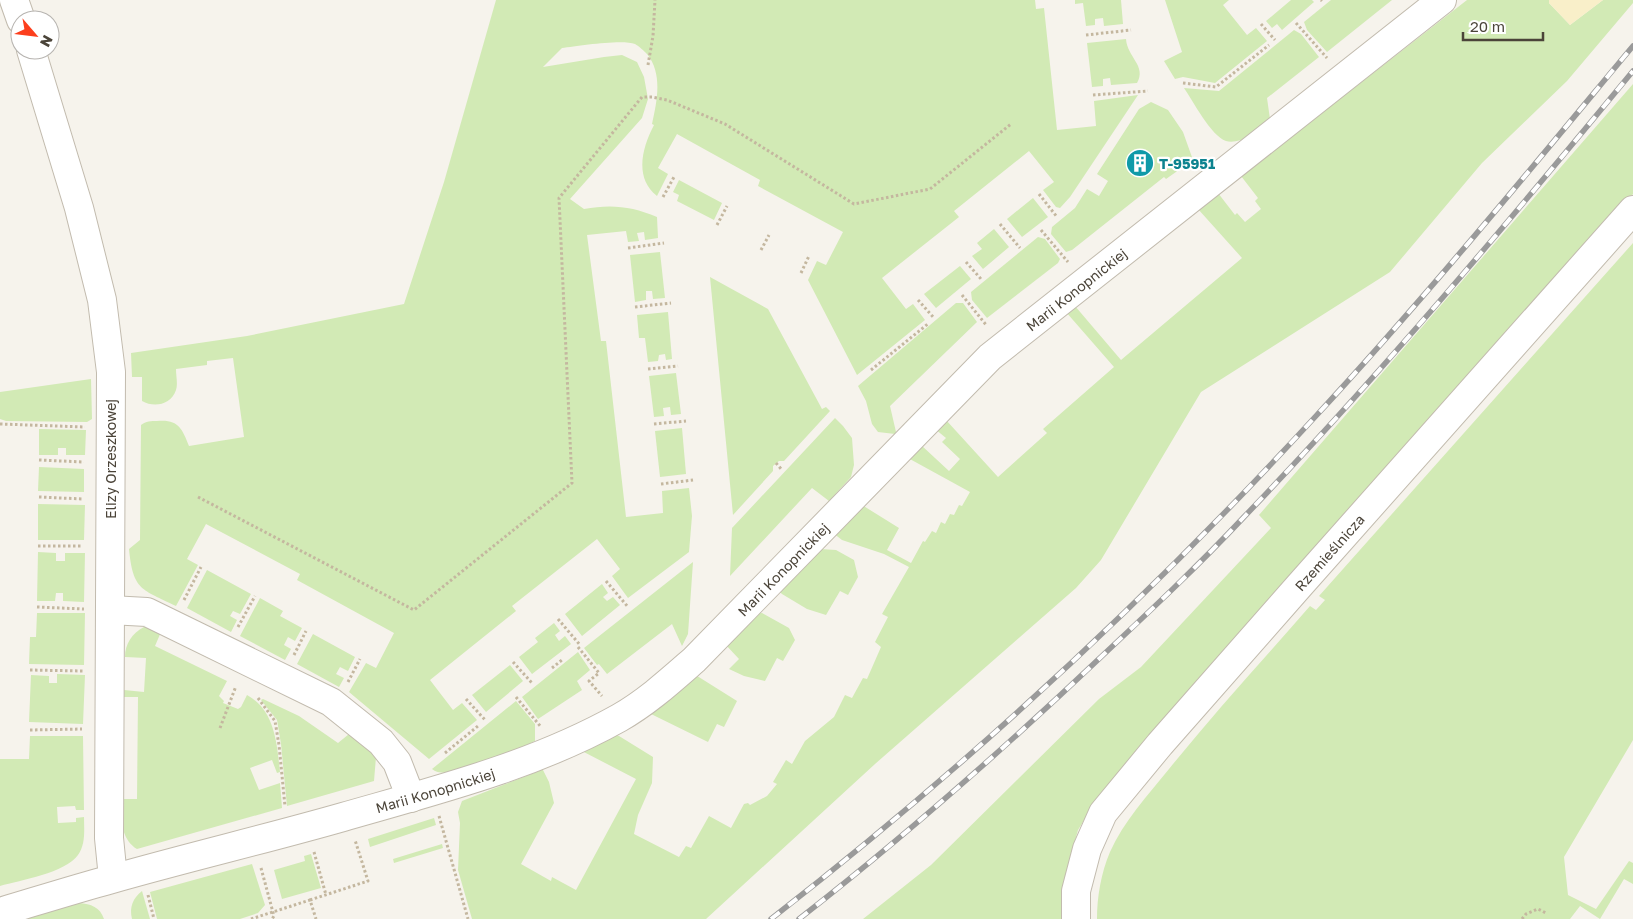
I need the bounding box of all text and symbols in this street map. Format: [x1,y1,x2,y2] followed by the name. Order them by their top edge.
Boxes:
[10,10,60,60] north arrow
[1463,10,1543,42] scale bar
[1470,17,1505,35] text: 20 m
[37,33,57,50] text: N
[1125,148,1155,178] building icon: T-95951
[1159,155,1215,172] place label: T-95951
[1022,244,1130,334] street label: Marii Konopnickiej
[102,399,119,519] street label: Elizy Orzeszkowej
[1291,511,1367,594] street label: Rzemieślnicza
[734,519,832,619] street label: Marii Konopnickiej
[374,764,497,816] street label: Marii Konopnickiej

